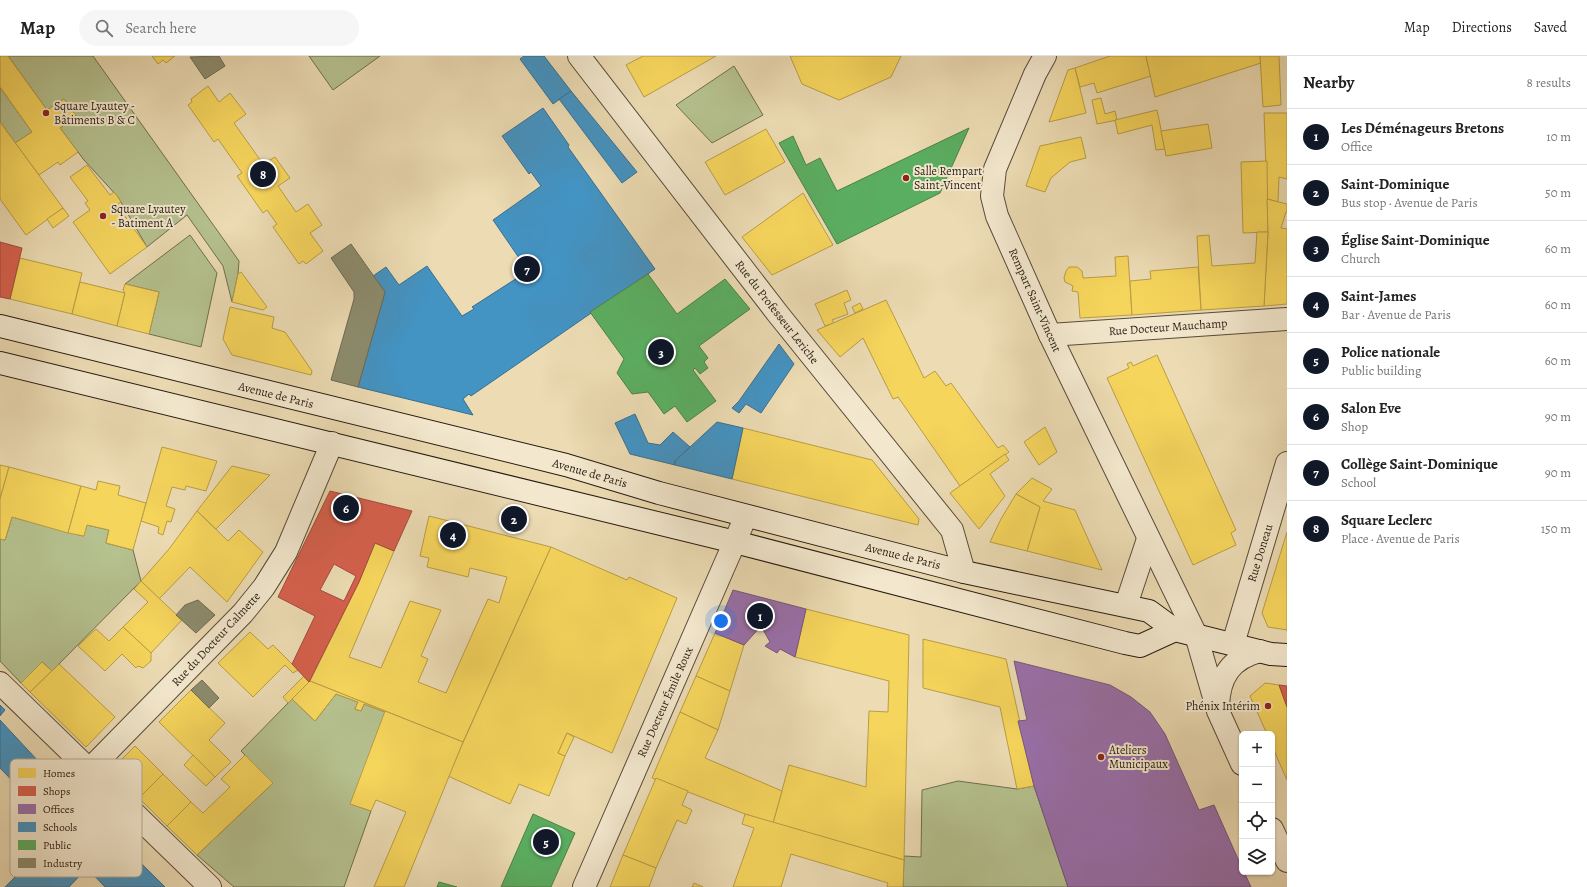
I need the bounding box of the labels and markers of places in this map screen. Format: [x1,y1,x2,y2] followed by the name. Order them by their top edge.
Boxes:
[54,98,135,128] place label: Square Lyautey - Bâtiments B & C
[41,108,51,118] marker: Square Lyautey - Bâtiments B & C
[250,159,276,189] pin: 8
[914,163,982,193] place label: Salle Rempart Saint-Vincent
[901,173,911,183] marker: Salle Rempart Saint-Vincent
[111,201,186,231] place label: Square Lyautey - Batiment A
[98,211,108,221] marker: Square Lyautey - Batiment A
[514,254,540,284] pin: 7
[648,337,674,367] pin: 3
[333,493,359,523] pin: 6
[501,504,527,534] pin: 2
[440,520,466,550] pin: 4
[747,601,773,631] pin: 1
[1185,698,1260,714] place label: Phénix Intérim
[1263,701,1273,711] marker: Phénix Intérim
[1108,742,1168,772] place label: Ateliers Municipaux
[1096,752,1106,762] marker: Ateliers Municipaux
[533,827,559,857] pin: 5

